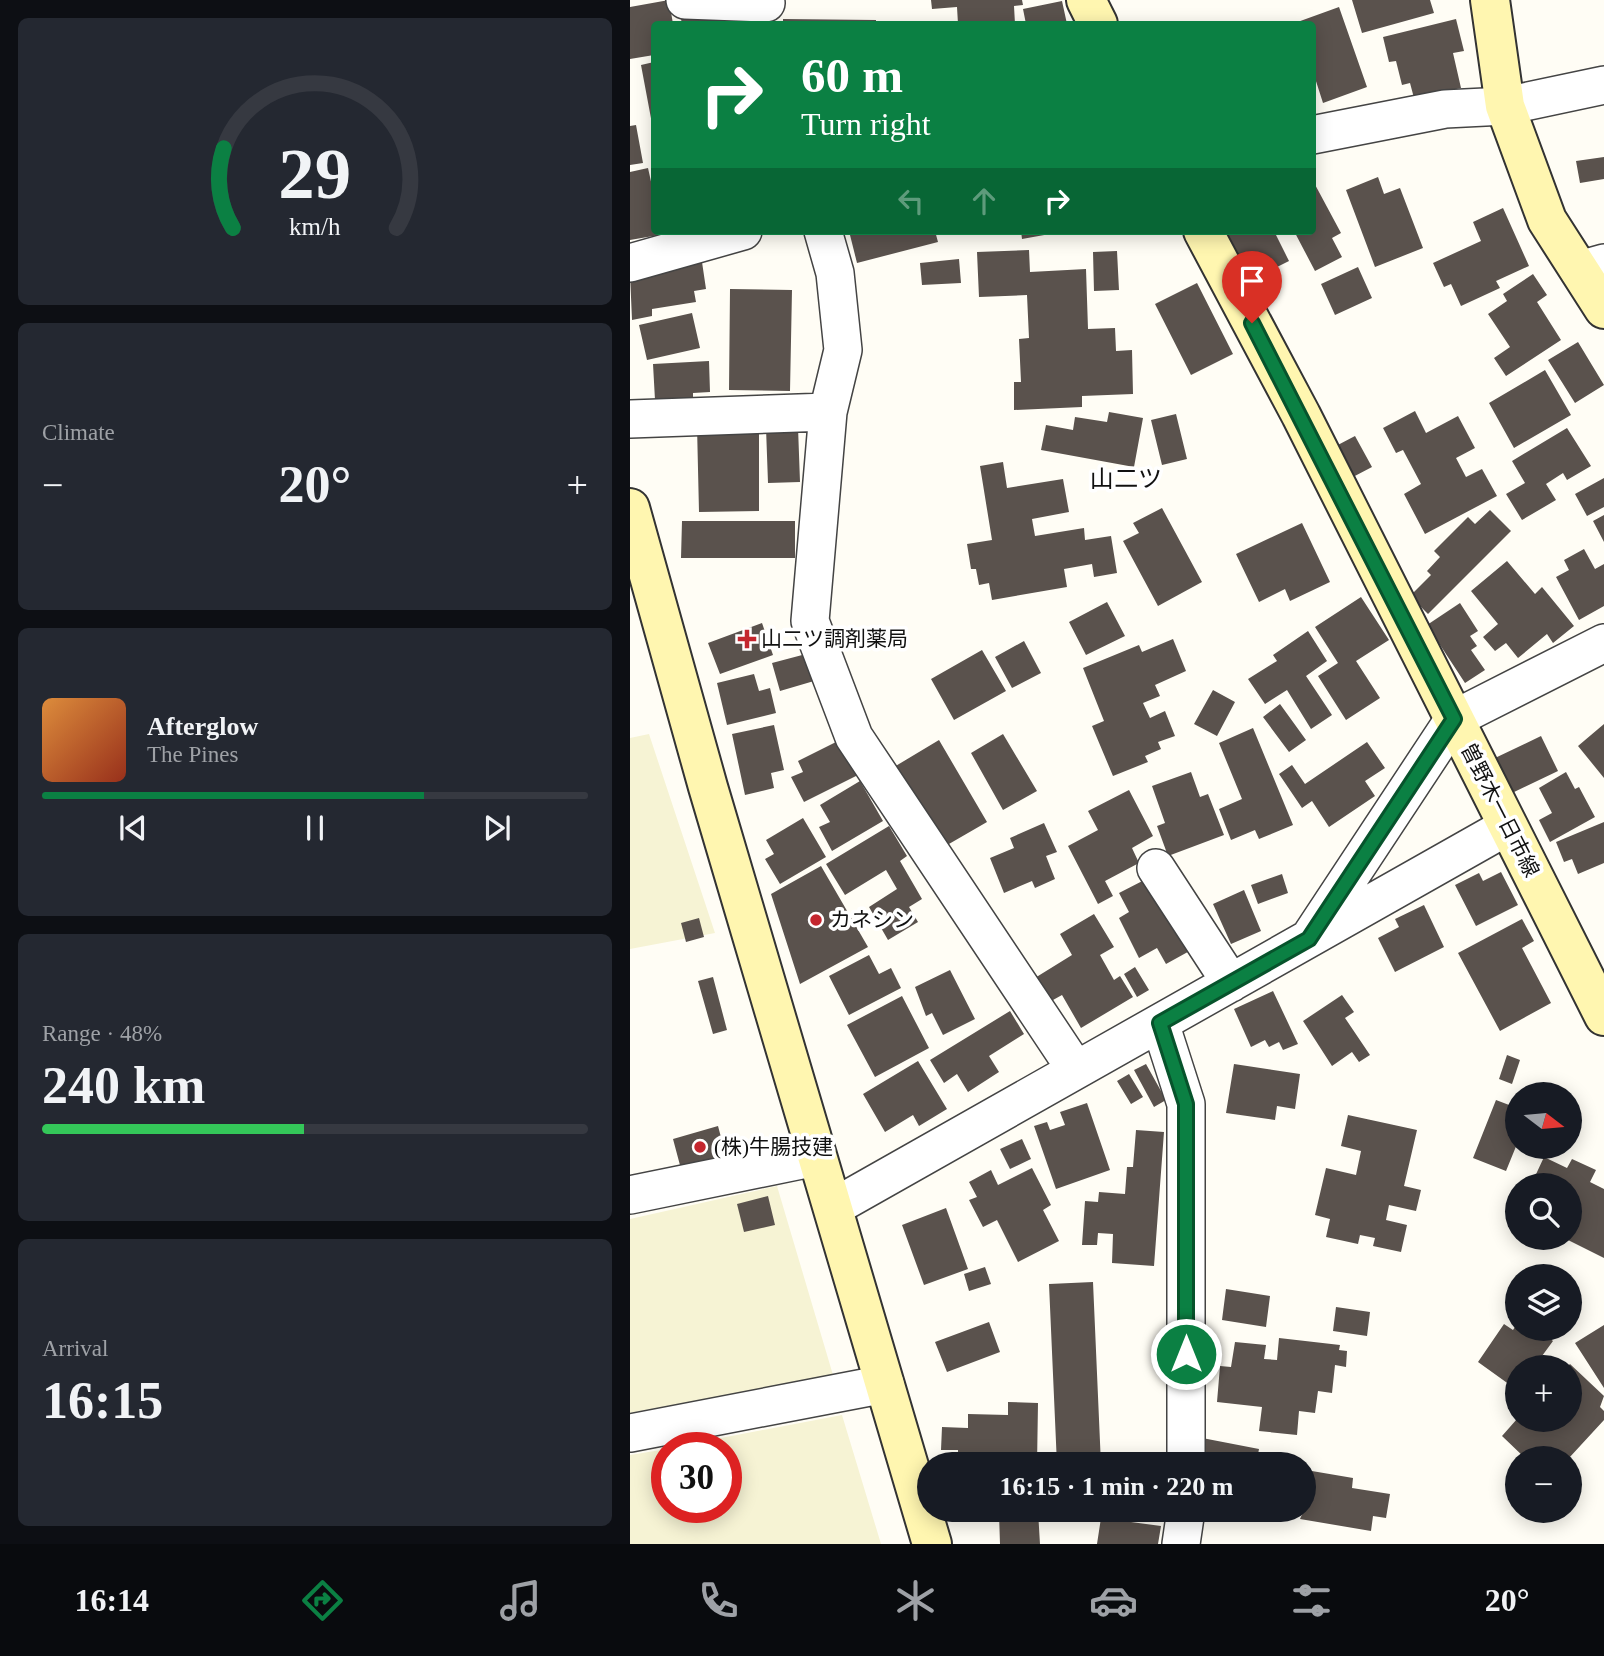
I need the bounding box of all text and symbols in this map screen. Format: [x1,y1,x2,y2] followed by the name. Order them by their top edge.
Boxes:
[801,48,903,103] text: 60 m
[686,49,777,140] icon: right
[801,106,931,142] text: Turn right
[279,133,351,214] text: 29
[892,182,930,220] icon: left
[965,182,1003,220] icon: ahead
[1038,182,1076,220] icon: right
[289,212,341,239] text: km/h
[1222,251,1282,323] pin
[1233,262,1271,300] icon: arrive
[42,420,115,445] text: Climate
[279,456,351,513] text: 20°
[42,464,63,506] text: −
[567,464,588,506] text: +
[1090,466,1162,492] district label: 山二ツ
[761,627,908,651] place label: 山二ツ調剤薬局
[739,631,755,647] marker: 山二ツ調剤薬局
[147,712,258,741] text: Afterglow
[1456,739,1544,881] street label: 曽野木一日市線
[147,742,238,767] text: The Pines
[114,809,152,847] icon: previous
[296,809,334,847] icon: pause
[478,809,516,847] icon: next
[830,908,914,932] place label: カネシン
[808,912,824,928] marker: カネシン
[42,1021,162,1046] text: Range · 48%
[42,1057,205,1114] text: 240 km
[1505,1082,1582,1158] north arrow
[1505,1082,1582,1523] map controls
[714,1135,833,1159] place label: (株)牛腸技建
[692,1139,708,1155] marker: (株)牛腸技建
[1505,1173,1582,1250] button: search
[1505,1264,1582,1341] button: layers
[1149,1317,1223,1391] position arrow
[42,1336,108,1361] text: Arrival
[1505,1355,1582,1432] button: +
[42,1372,163,1429] text: 16:15
[651,1432,742,1523] speed limit sign: 30
[1505,1446,1582,1523] button: −
[1000,1472,1234,1501] text: 16:15 · 1 min · 220 m
[298,1576,347,1625] icon: directions
[496,1576,545,1625] icon: music
[694,1576,743,1625] icon: phone
[891,1576,940,1625] icon: climate
[1089,1576,1138,1625] icon: car
[1287,1576,1336,1625] icon: filters
[74,1582,149,1618] text: 16:14
[1485,1582,1530,1618] text: 20°

